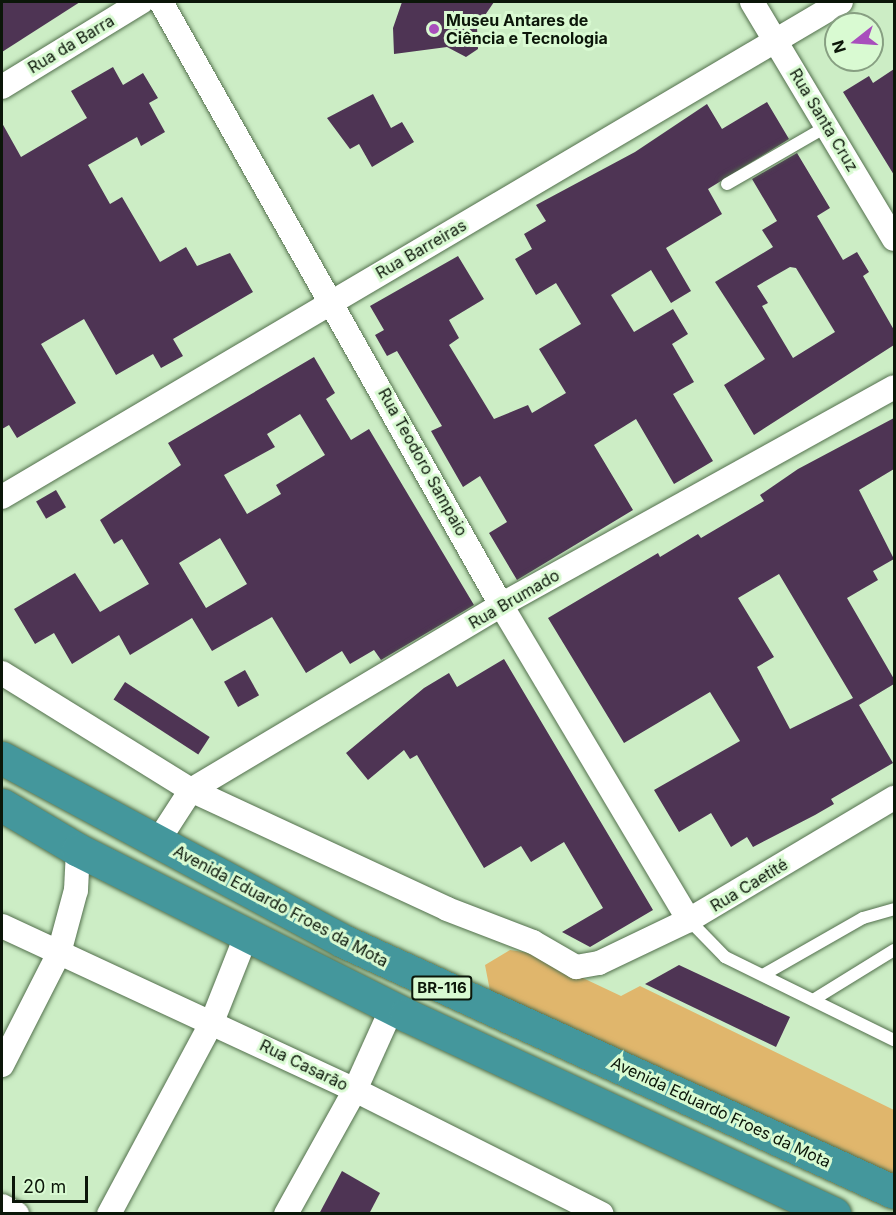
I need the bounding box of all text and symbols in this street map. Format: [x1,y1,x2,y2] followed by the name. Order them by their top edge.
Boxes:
[446,10,608,48] place label: Museu Antares de Ciência e Tecnologia
[24,11,118,77] street label: Rua da Barra
[824,12,884,72] north arrow
[427,22,441,36] marker: Museu Antares de Ciência e Tecnologia
[827,38,850,55] text: N
[786,65,862,175] street label: Rua Santa Cruz
[372,215,470,283] street label: Rua Barreiras
[374,385,472,539] street label: Rua Teodoro Sampaio
[465,565,563,633] street label: Rua Brumado
[170,841,392,971] street label: Avenida Eduardo Froes da Mota
[707,854,791,916] street label: Rua Caetité
[410,976,474,1000] road number: BR-116
[257,1035,351,1095] street label: Rua Casarão
[608,1053,834,1171] street label: Avenida Eduardo Froes da Mota
[15,1164,92,1202] scale bar
[23,1176,66,1197] text: 20 m

